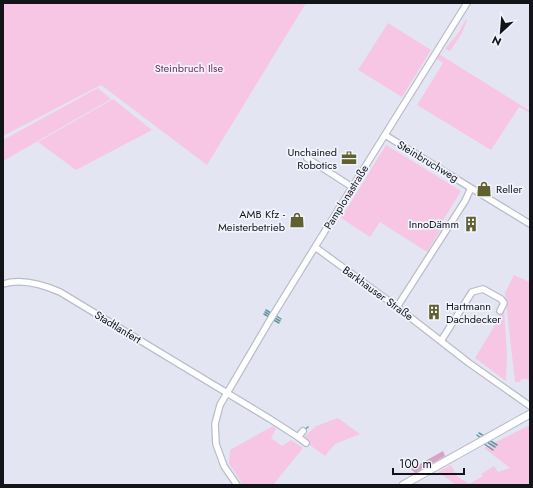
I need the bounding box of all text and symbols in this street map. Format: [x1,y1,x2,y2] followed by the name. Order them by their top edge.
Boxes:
[481,12,521,52] north arrow
[489,32,504,50] text: N
[155,60,224,76] park label: Steinbruch Ilse
[394,136,462,186] street label: Steinbruchweg
[287,144,338,173] place label: Unchained Robotics
[340,149,358,167] office icon: Unchained Robotics
[320,161,372,232] street label: Pamplonastraße
[475,180,493,198] shop icon: Reller
[496,181,523,197] place label: Reller
[218,206,286,235] place label: AMB Kfz - Meisterbetrieb
[288,211,306,229] shop icon: AMB Kfz - Meisterbetrieb
[462,215,480,233] building icon: InnoDämm
[409,216,459,232] place label: InnoDämm
[339,262,417,324] street label: Barkhauser Straße
[446,298,501,327] place label: Hartmann Dachdecker
[425,303,443,321] building icon: Hartmann Dachdecker
[92,307,145,347] street label: Stadtlanfert
[393,450,464,476] scale bar
[399,455,432,473] text: 100 m

